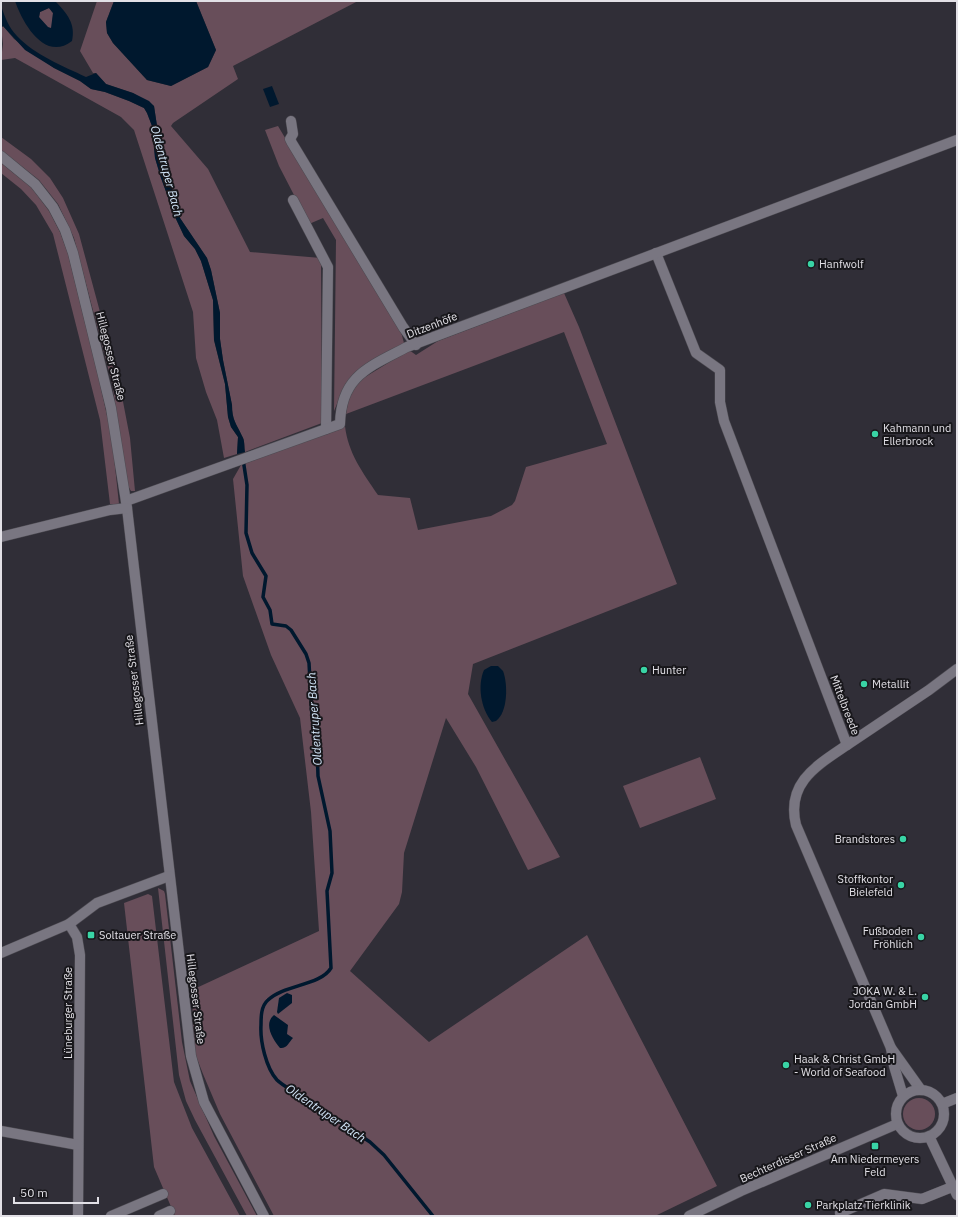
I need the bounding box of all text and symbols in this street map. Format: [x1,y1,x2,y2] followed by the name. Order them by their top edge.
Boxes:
[148,124,186,218] water label: Oldentruper Bach
[819,257,864,271] place label: Hanfwolf
[806,259,816,269] marker: Hanfwolf
[405,309,459,341] street label: Ditzenhöfe
[93,310,129,402] street label: Hillegosser Straße
[883,421,951,448] place label: Kahmann und Ellerbrock
[870,429,880,439] marker: Kahmann und Ellerbrock
[122,634,146,726] street label: Hillegosser Straße
[652,663,686,677] place label: Hunter
[639,665,649,675] marker: Hunter
[303,672,325,766] water label: Oldentruper Bach
[827,673,863,737] street label: Mittelbreede
[872,677,909,691] place label: Metallit
[859,679,869,689] marker: Metallit
[835,832,895,846] place label: Brandstores
[898,834,908,844] marker: Brandstores
[838,872,893,899] place label: Stoffkontor Bielefeld
[896,880,906,890] marker: Stoffkontor Bielefeld
[863,924,913,951] place label: Fußboden Fröhlich
[99,928,176,942] place label: Soltauer Straße
[86,930,96,940] marker: Soltauer Straße
[916,932,926,942] marker: Fußboden Fröhlich
[184,953,208,1045] street label: Hillegosser Straße
[61,967,75,1059] street label: Lüneburger Straße
[849,984,917,1011] place label: JOKA W. & L. Jordan GmbH
[920,992,930,1002] marker: JOKA W. & L. Jordan GmbH
[794,1052,895,1079] place label: Haak & Christ GmbH - World of Seafood
[781,1060,791,1070] marker: Haak & Christ GmbH - World of Seafood
[283,1081,369,1145] water label: Oldentruper Bach
[737,1130,839,1186] street label: Bechterdisser Straße
[870,1141,880,1151] marker: Am Niedermeyers Feld
[831,1152,919,1179] place label: Am Niedermeyers Feld
[14,1179,98,1205] scale bar
[20,1185,48,1200] text: 50 m
[816,1198,911,1212] place label: Parkplatz Tierklinik
[803,1200,813,1210] marker: Parkplatz Tierklinik

